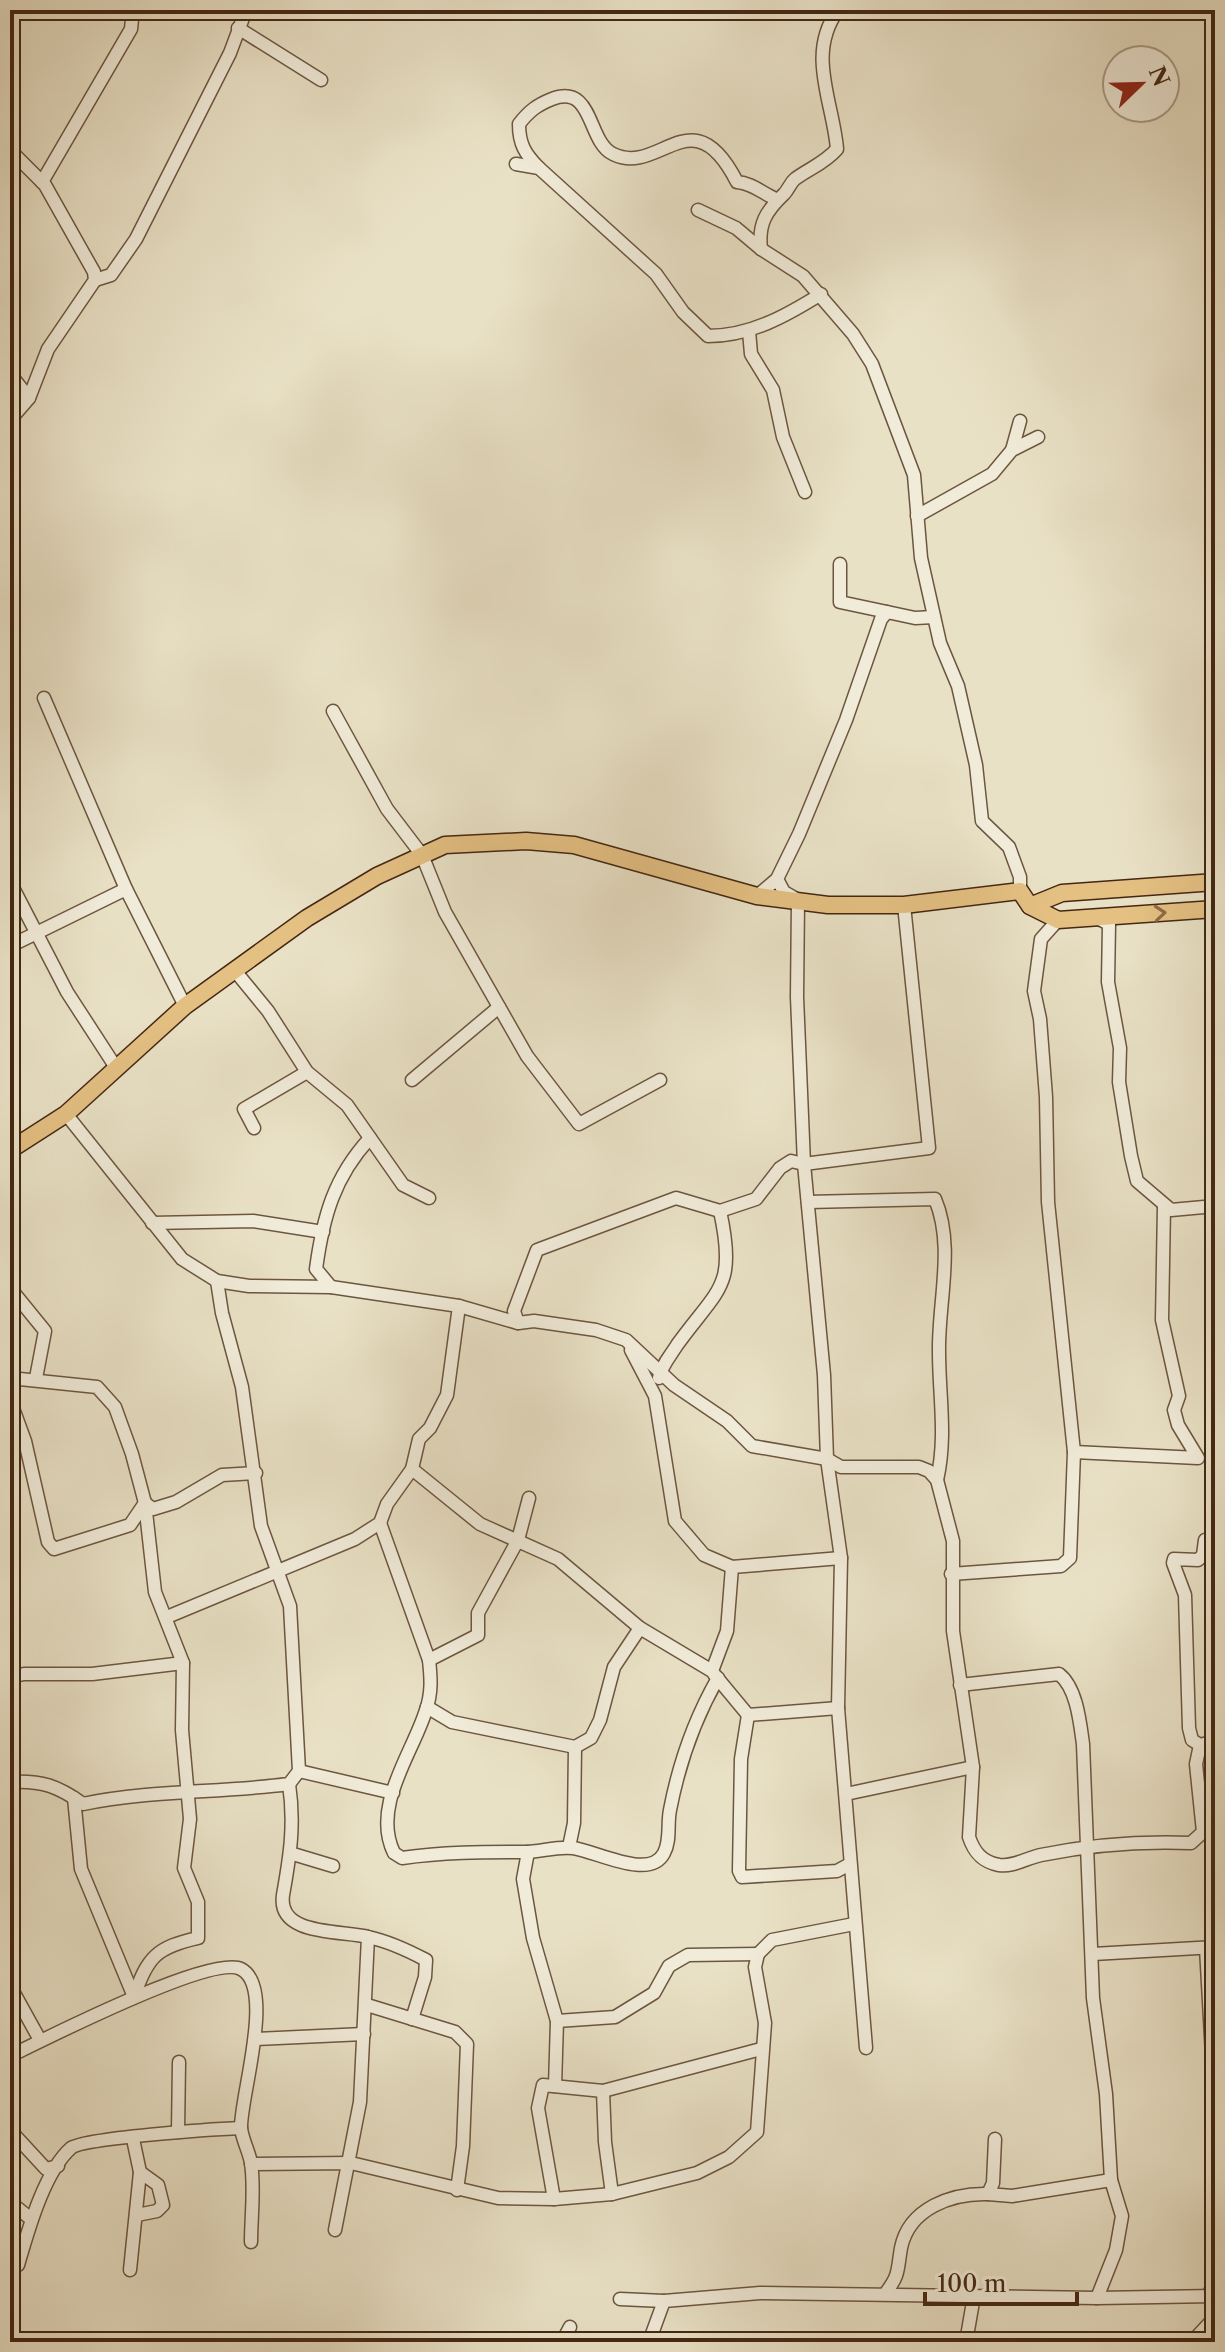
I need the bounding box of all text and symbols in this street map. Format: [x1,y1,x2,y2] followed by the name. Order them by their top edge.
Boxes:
[1101,44,1181,124] north arrow
[1143,62,1175,90] text: N
[1154,905,1167,922] one-way arrow
[925,2256,1077,2306] scale bar
[937,2269,1006,2298] text: 100 m

